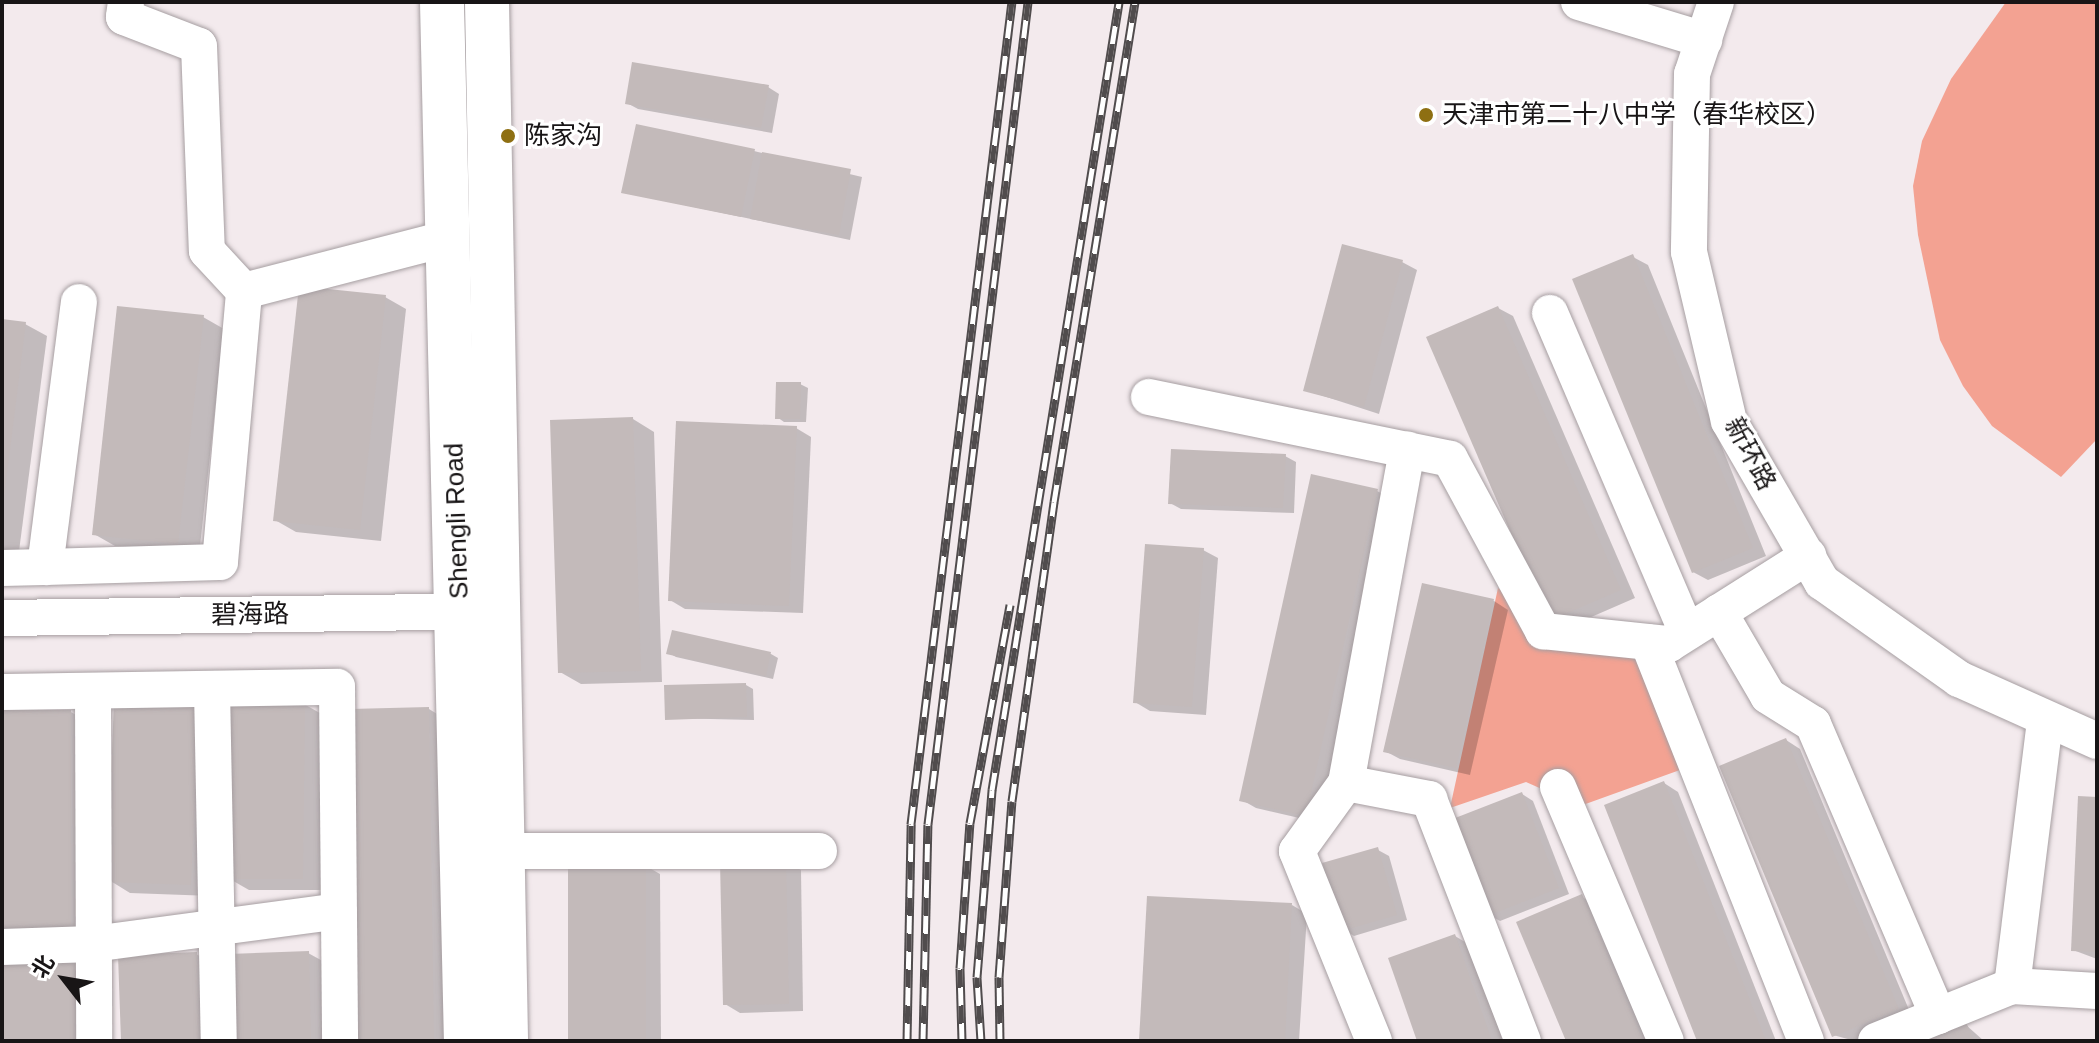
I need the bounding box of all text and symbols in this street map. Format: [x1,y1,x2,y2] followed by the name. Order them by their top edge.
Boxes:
[1442,99,1832,131] place label: 天津市第二十八中学（春华校区）
[1417,106,1435,124] marker: 天津市第二十八中学（春华校区）
[524,120,602,152] place label: 陈家沟
[499,127,517,145] marker: 陈家沟
[1718,412,1782,496] street label: 新环路
[439,442,475,600] street label: Shengli Road
[211,599,289,631] street label: 碧海路
[24,939,104,1019] north arrow
[27,951,59,982] text: 北

